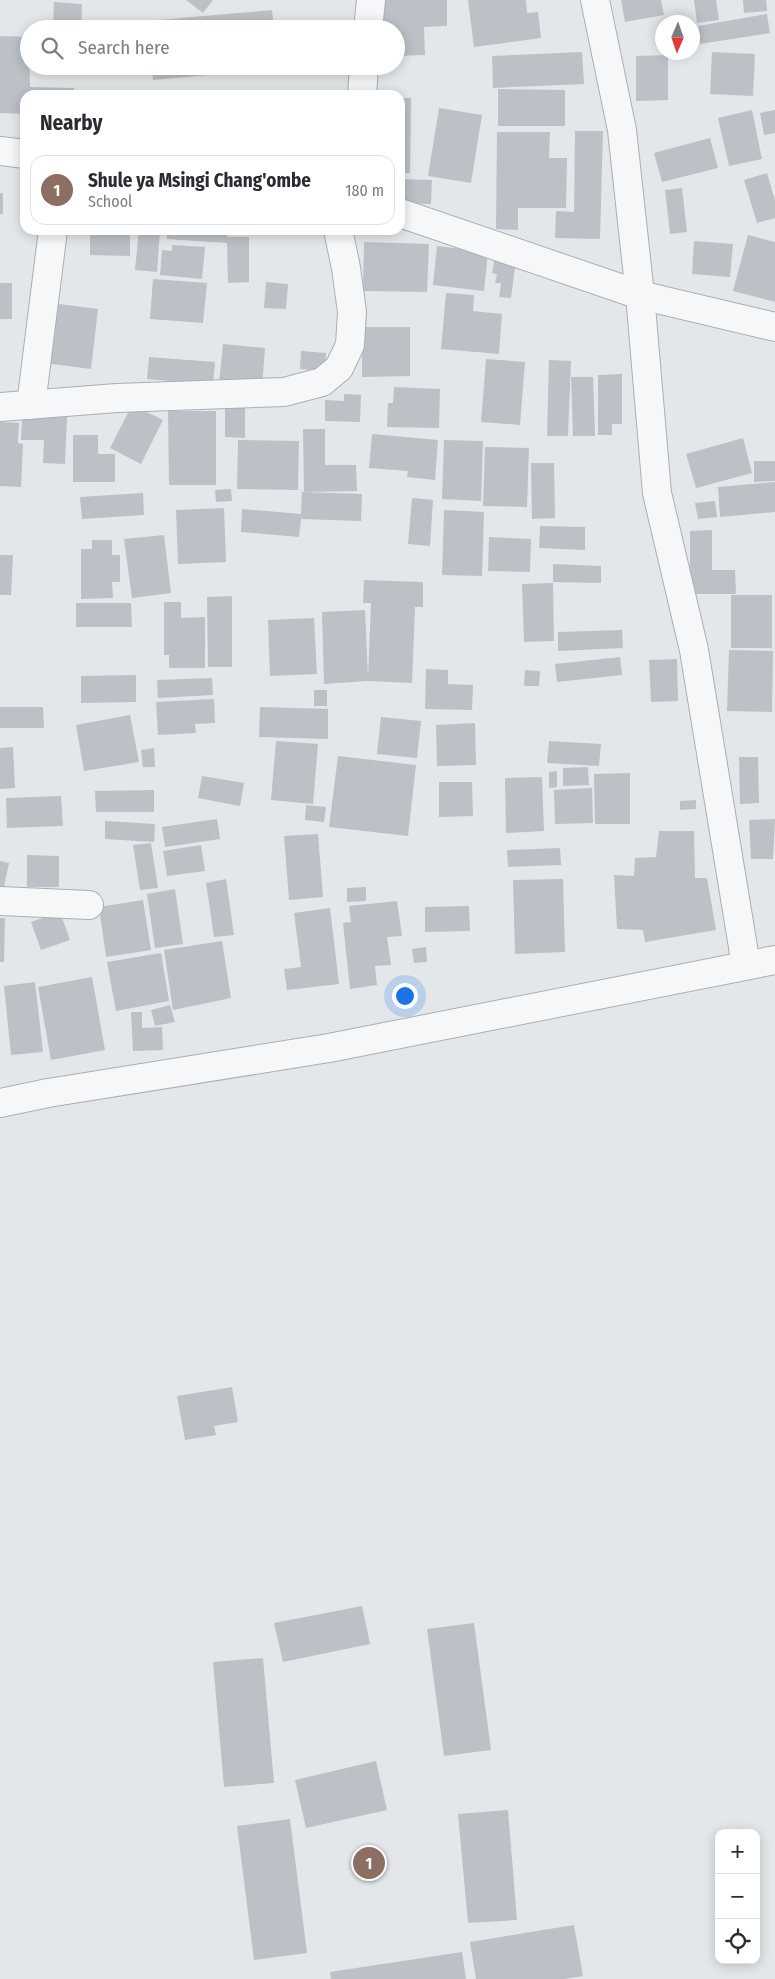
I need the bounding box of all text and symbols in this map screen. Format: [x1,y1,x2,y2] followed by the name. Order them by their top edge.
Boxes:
[655,15,700,60] north arrow
[20,20,405,75] search box
[38,34,66,62] icon: search
[78,36,170,59] text: Search here
[40,110,102,136] text: Nearby
[88,169,311,192] text: Shule ya Msingi Chang'ombe
[54,181,60,200] text: 1
[345,181,384,200] text: 180 m
[88,192,132,211] text: School
[392,983,418,1009] your location
[715,1829,760,1964] map controls
[715,1829,760,1874] button: +
[353,1844,385,1882] pin: 1
[715,1874,760,1919] button: −
[715,1919,760,1964] button: locate

